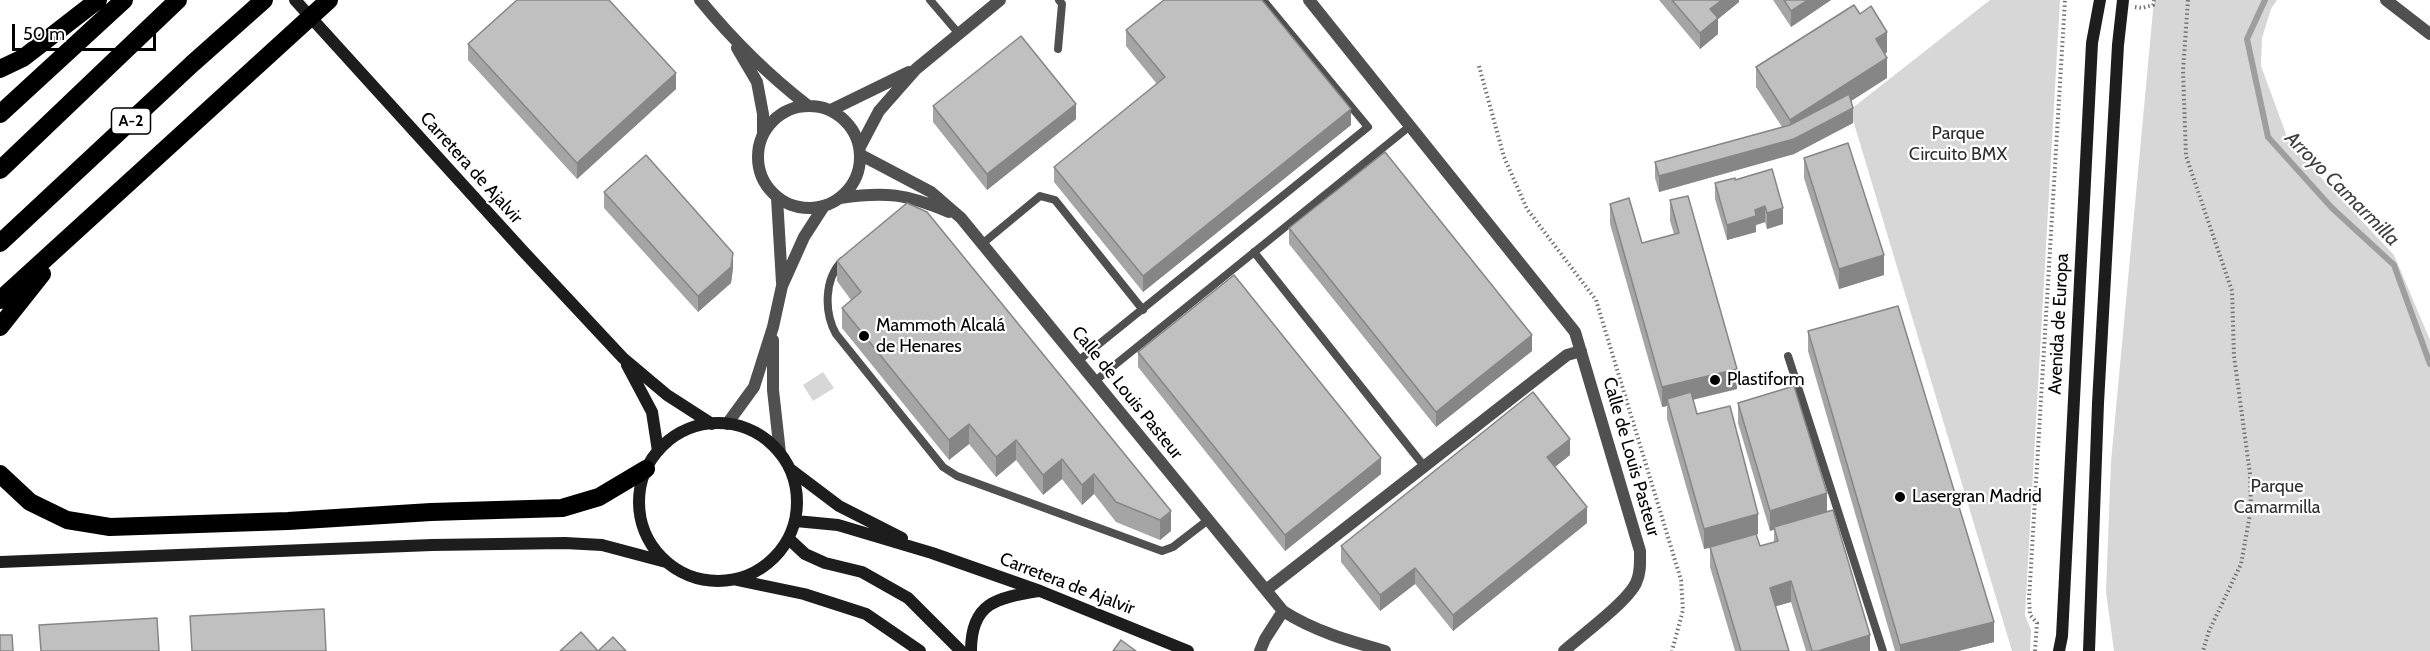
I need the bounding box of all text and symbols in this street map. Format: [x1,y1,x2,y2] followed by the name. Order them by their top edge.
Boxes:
[15,12,159,50] scale bar
[23,23,65,45] text: 50 m
[112,108,150,134] road number: A-2
[415,108,527,228] street label: Carretera de Ajalvir
[1909,123,2007,166] park label: Parque Circuito BMX
[2280,127,2404,251] water label: Arroyo Camarmilla
[2045,253,2073,395] street label: Avenida de Europa
[876,315,1005,358] place label: Mammoth Alcalá de Henares
[1067,322,1187,464] street label: Calle de Louis Pasteur
[857,329,871,343] marker: Mammoth Alcalá de Henares
[1727,369,1805,391] place label: Plastiform
[1708,373,1722,387] marker: Plastiform
[1598,375,1664,539] street label: Calle de Louis Pasteur
[2234,476,2320,518] park label: Parque Camarmilla
[1912,486,2042,508] place label: Lasergran Madrid
[1893,490,1907,504] marker: Lasergran Madrid
[996,548,1138,620] street label: Carretera de Ajalvir

